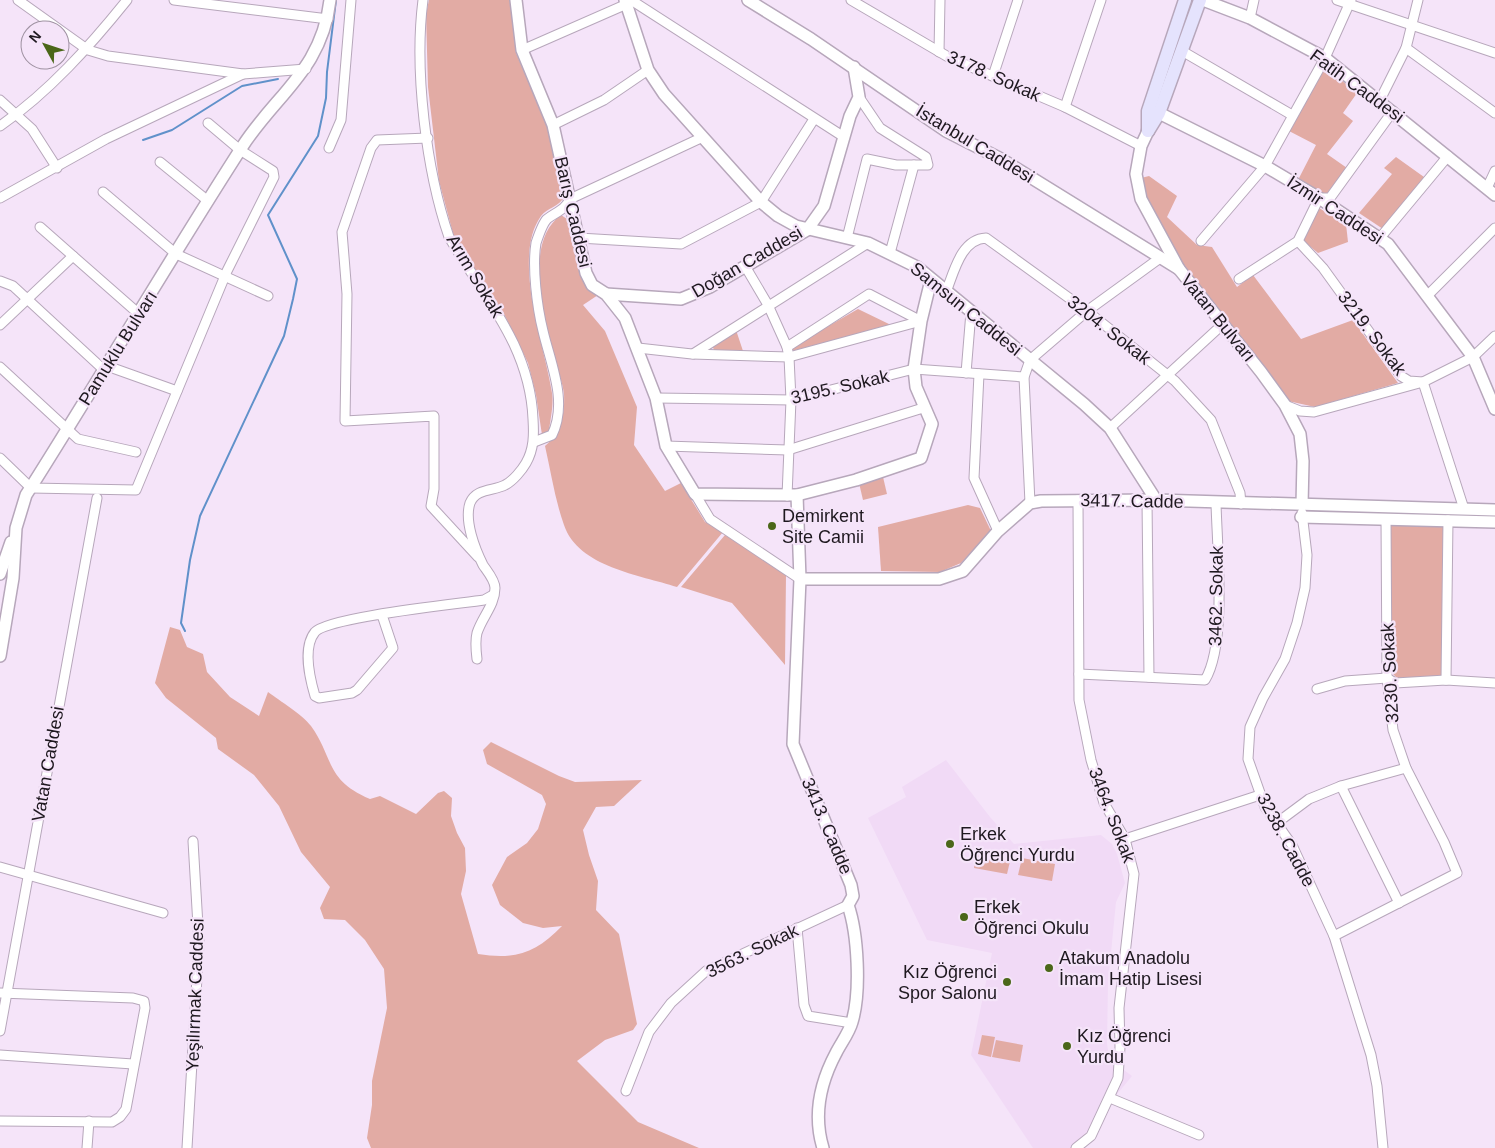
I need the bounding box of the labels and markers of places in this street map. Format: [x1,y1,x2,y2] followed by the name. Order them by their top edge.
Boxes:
[782,506,864,547] place label: Demirkent Site Camii
[766,520,778,532] marker: Demirkent Site Camii
[960,824,1075,865] place label: Erkek Öğrenci Yurdu
[944,838,956,850] marker: Erkek Öğrenci Yurdu
[974,897,1089,938] place label: Erkek Öğrenci Okulu
[958,911,970,923] marker: Erkek Öğrenci Okulu
[1059,948,1202,989] place label: Atakum Anadolu İmam Hatip Lisesi
[898,962,997,1003] place label: Kız Öğrenci Spor Salonu
[1043,962,1055,974] marker: Atakum Anadolu İmam Hatip Lisesi
[1001,976,1013,988] marker: Kız Öğrenci Spor Salonu
[1077,1026,1171,1067] place label: Kız Öğrenci Yurdu
[1061,1040,1073,1052] marker: Kız Öğrenci Yurdu

